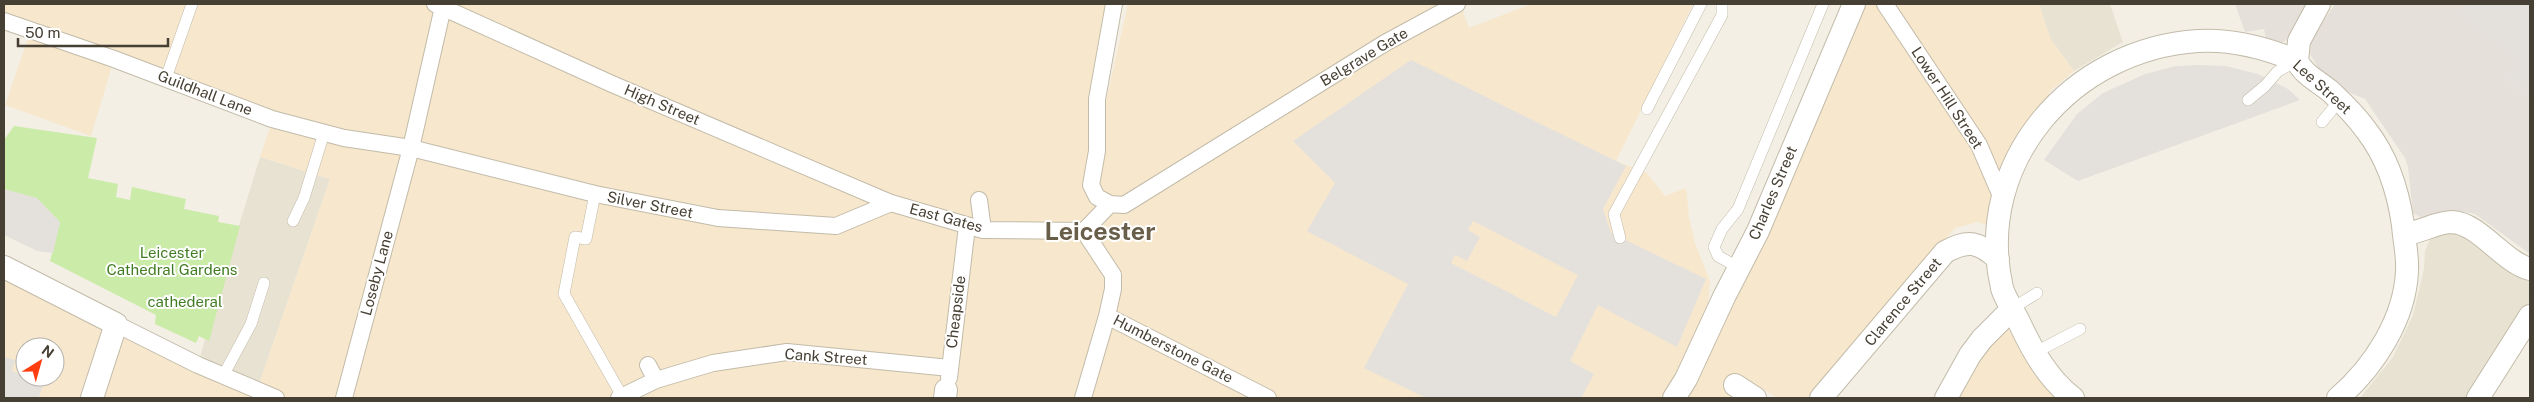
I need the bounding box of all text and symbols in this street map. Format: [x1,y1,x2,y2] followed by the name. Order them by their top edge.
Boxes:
[18,15,168,47] scale bar
[25,24,60,41] text: 50 m
[1317,24,1410,89] street label: Belgrave Gate
[1908,44,1987,152] street label: Lower Hill Street
[2290,56,2355,117] street label: Lee Street
[155,67,255,118] street label: Guildhall Lane
[622,81,703,128] street label: High Street
[1745,143,1800,242] street label: Charles Street
[606,188,695,221] street label: Silver Street
[908,200,985,235] street label: East Gates
[1044,216,1156,246] district label: Leicester
[357,229,396,317] street label: Loseby Lane
[107,244,237,278] park label: Leicester Cathedral Gardens
[1861,254,1945,349] street label: Clarence Street
[943,275,968,349] street label: Cheapside
[148,293,222,310] park label: cathederal
[1111,311,1236,386] street label: Humberstone Gate
[15,337,65,387] north arrow
[39,342,57,361] text: N
[784,345,868,368] street label: Cank Street

